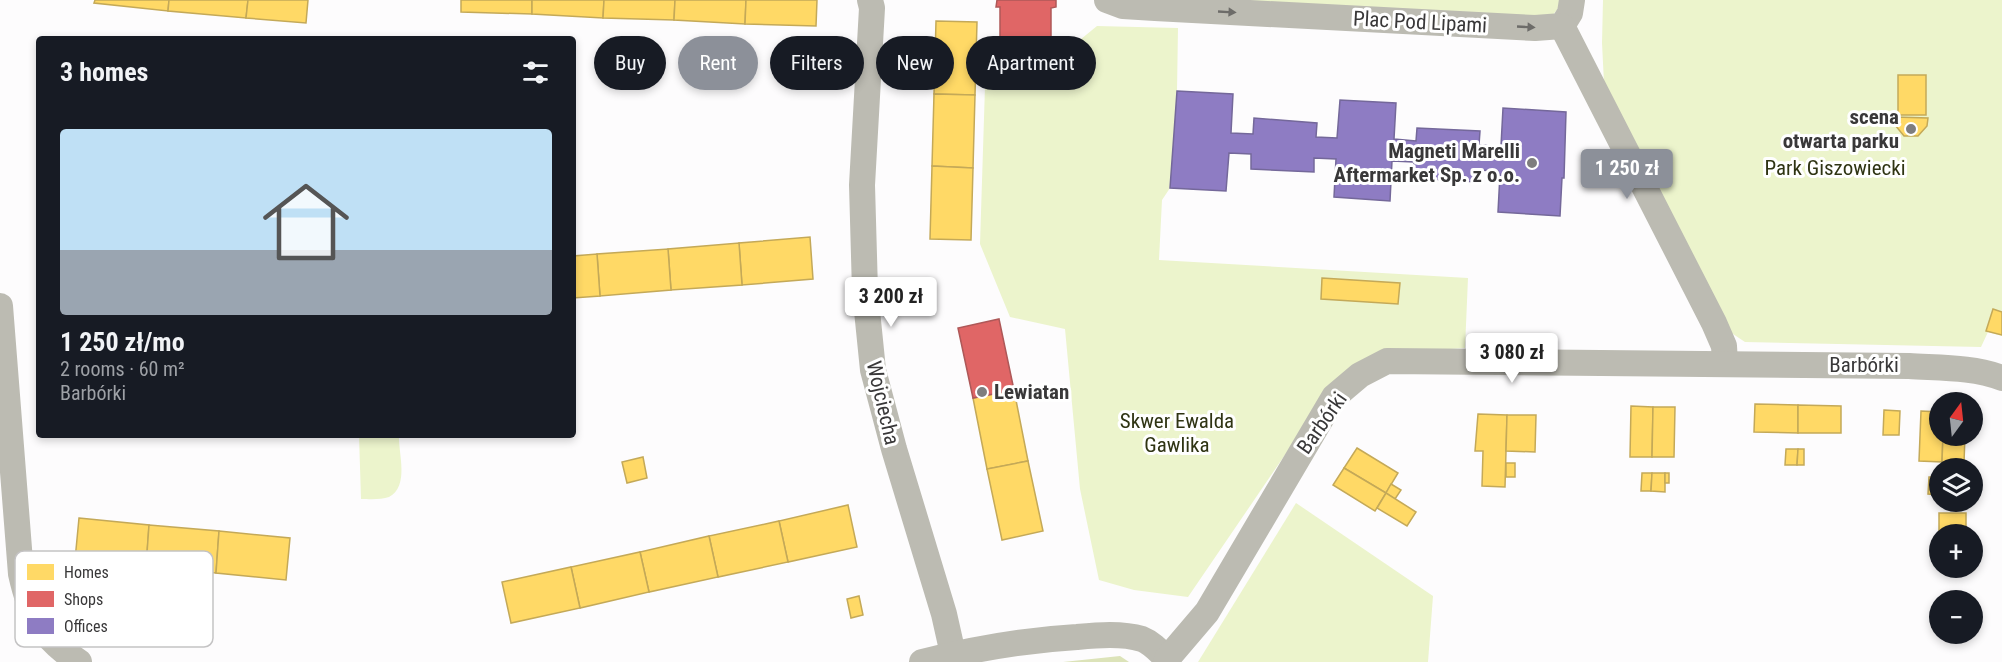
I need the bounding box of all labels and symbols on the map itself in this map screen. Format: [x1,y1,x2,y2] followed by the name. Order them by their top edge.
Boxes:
[1217,7,1236,16] one-way arrow
[1352,7,1488,37] street label: Plac Pod Lipami
[1517,23,1536,32] one-way arrow
[1783,105,1899,153] place label: scena otwarta parku
[1904,122,1918,136] marker: scena otwarta parku
[1333,139,1520,187] place label: Magneti Marelli Aftermarket Sp. z o.o.
[1565,149,1689,200] pin: 1 250 zł
[1525,156,1539,170] marker: Magneti Marelli Aftermarket Sp. z o.o.
[1765,156,1905,180] park label: Park Giszowiecki
[829,277,953,328] pin: 3 200 zł
[1450,333,1574,384] pin: 3 080 zł
[1829,353,1899,377] street label: Barbórki
[862,359,904,447] street label: Wojciecha
[994,380,1069,404] place label: Lewiatan
[975,385,989,399] marker: Lewiatan
[1292,388,1352,458] street label: Barbórki
[1929,392,1983,446] north arrow
[1120,409,1234,457] park label: Skwer Ewalda Gawlika
[15,551,213,647] legend
[64,563,109,582] text: Homes
[64,590,103,609] text: Shops
[64,617,108,636] text: Offices

